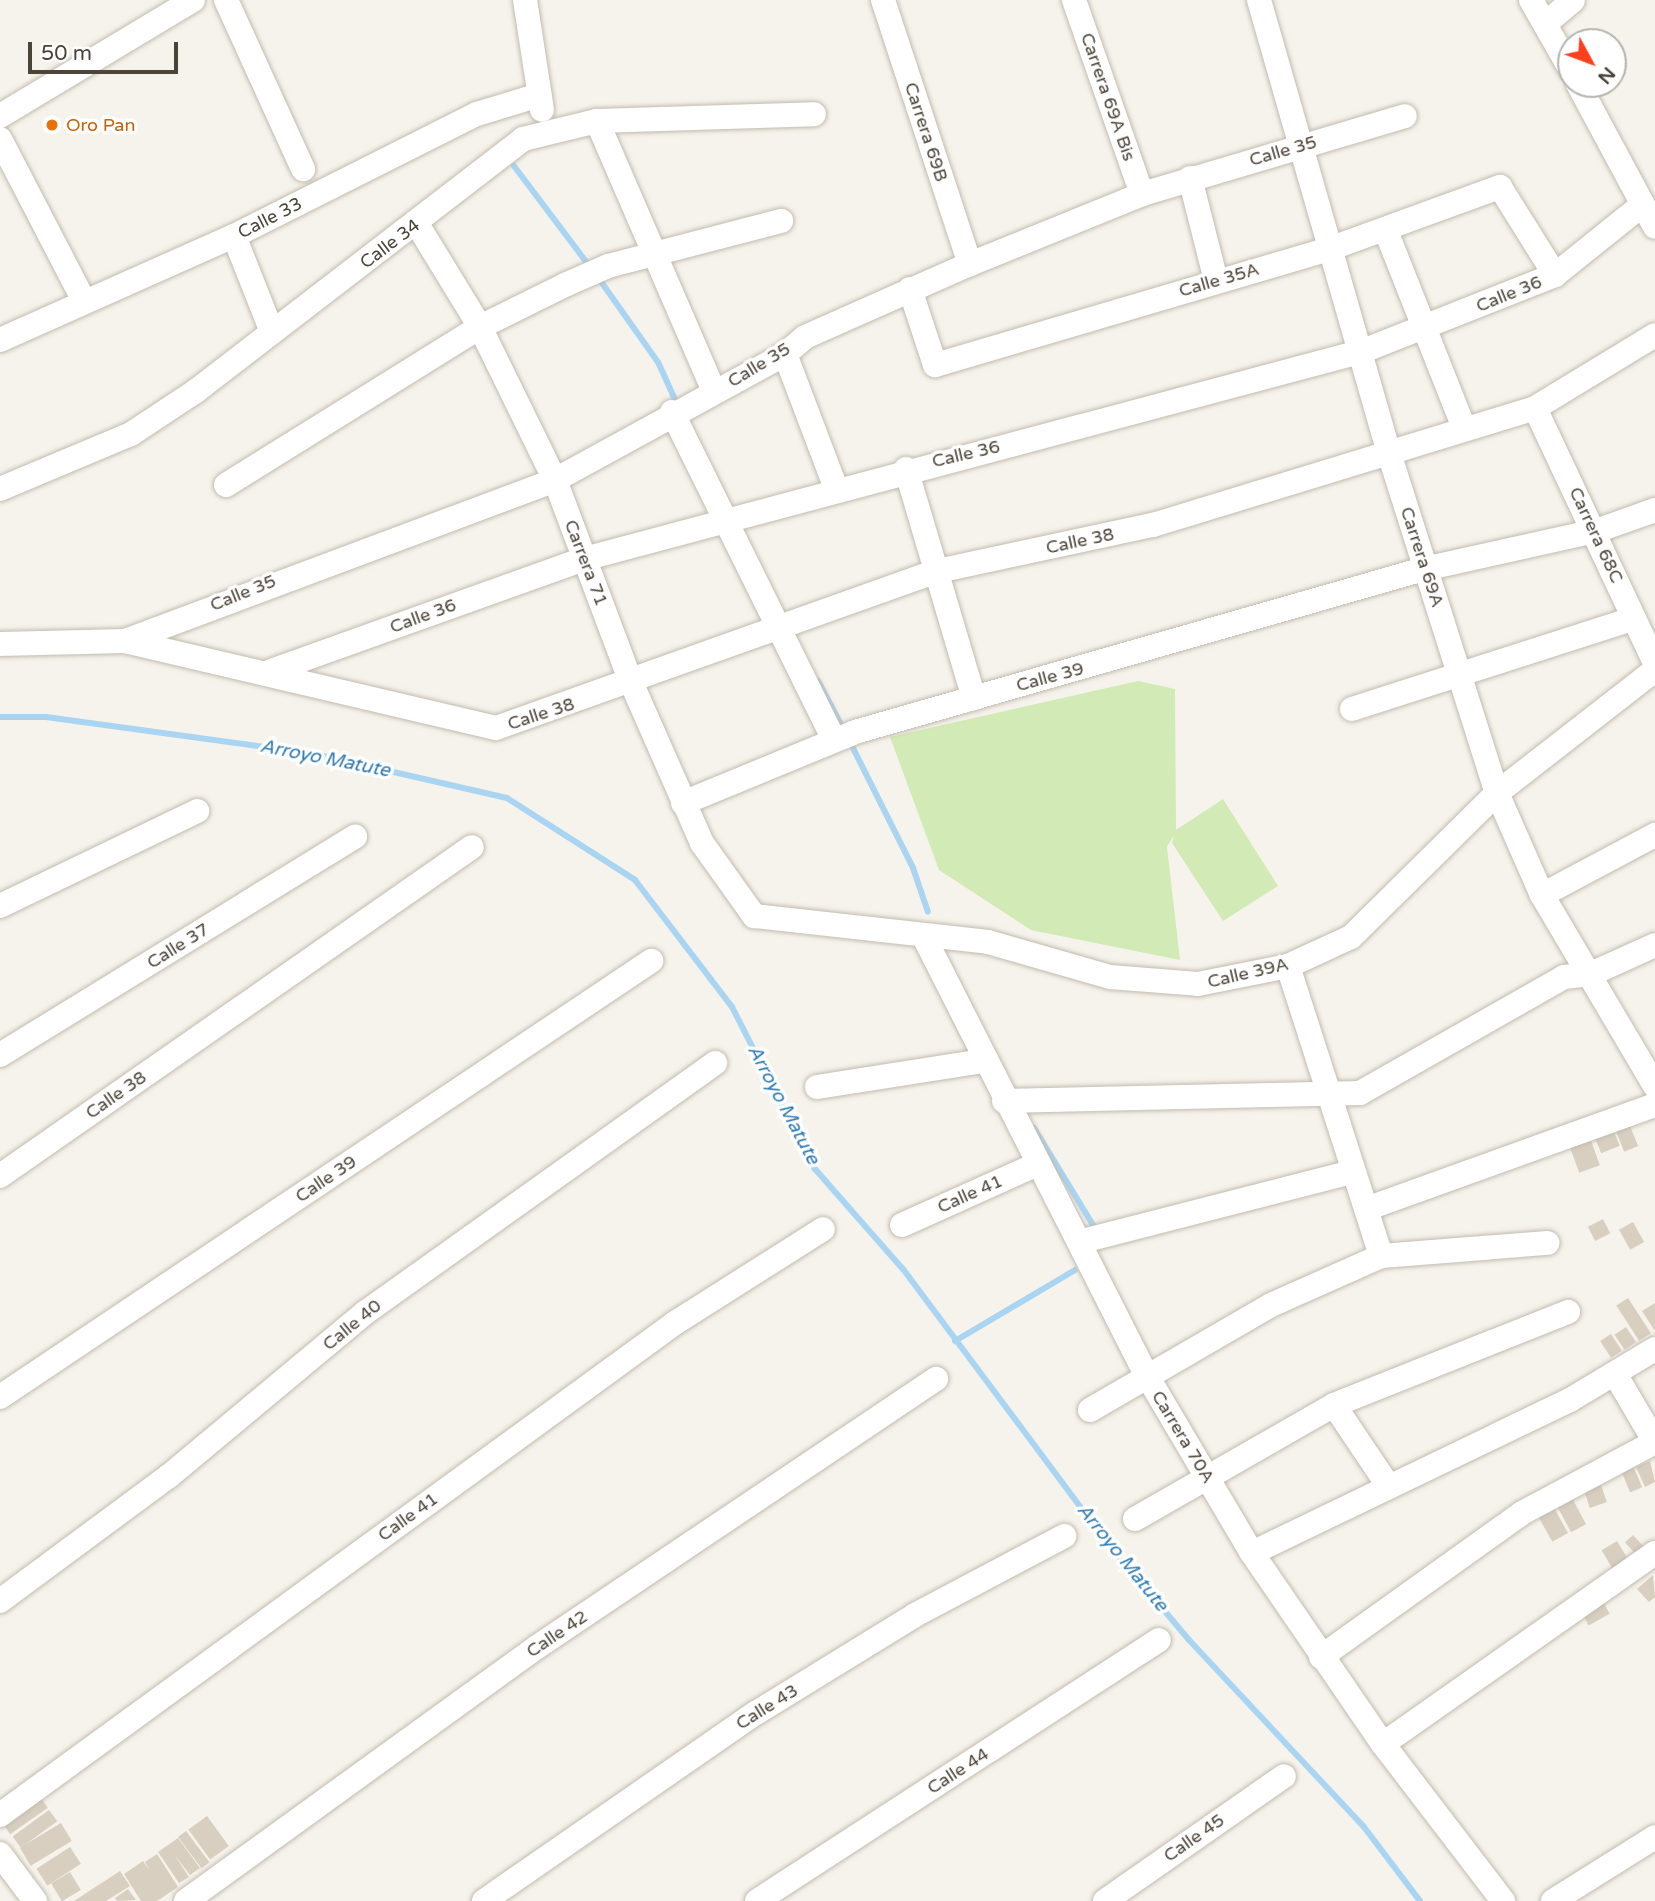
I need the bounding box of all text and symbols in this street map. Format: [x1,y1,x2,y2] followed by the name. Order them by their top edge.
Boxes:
[32,28,182,72] scale bar
[1557,28,1627,98] north arrow
[1076,30,1140,164] street label: Carrera 69A Bis
[41,41,92,66] text: 50 m
[1593,62,1620,88] text: N
[900,80,952,184] street label: Carrera 69B
[66,114,135,136] place label: Oro Pan
[44,117,60,133] marker: Oro Pan
[1247,131,1319,171] street label: Calle 35
[234,193,306,243] street label: Calle 33
[356,215,424,273] street label: Calle 34
[1176,258,1262,302] street label: Calle 35A
[1473,271,1545,317] street label: Calle 36
[724,338,794,392] street label: Calle 35
[930,436,1002,472] street label: Calle 36
[1564,484,1628,586] street label: Carrera 68C
[1396,504,1448,610] street label: Carrera 69A
[560,517,612,609] street label: Carrera 71
[1044,523,1116,559] street label: Calle 38
[207,570,279,616] street label: Calle 35
[387,594,459,638] street label: Calle 36
[1014,658,1086,696] street label: Calle 39
[505,693,577,735] street label: Calle 38
[258,735,392,783] water label: Arroyo Matute
[143,919,213,973] street label: Calle 37
[1205,953,1291,993] street label: Calle 39A
[742,1041,824,1169] water label: Arroyo Matute
[82,1066,150,1124] street label: Calle 38
[291,1151,361,1207] street label: Calle 39
[934,1170,1006,1218] street label: Calle 41
[318,1295,386,1355] street label: Calle 40
[1147,1387,1219,1487] street label: Carrera 70A
[374,1488,442,1546] street label: Calle 41
[1072,1500,1172,1616] water label: Arroyo Matute
[522,1606,592,1662] street label: Calle 42
[732,1680,802,1734] street label: Calle 43
[923,1743,993,1799] street label: Calle 44
[1160,1809,1228,1867] street label: Calle 45

